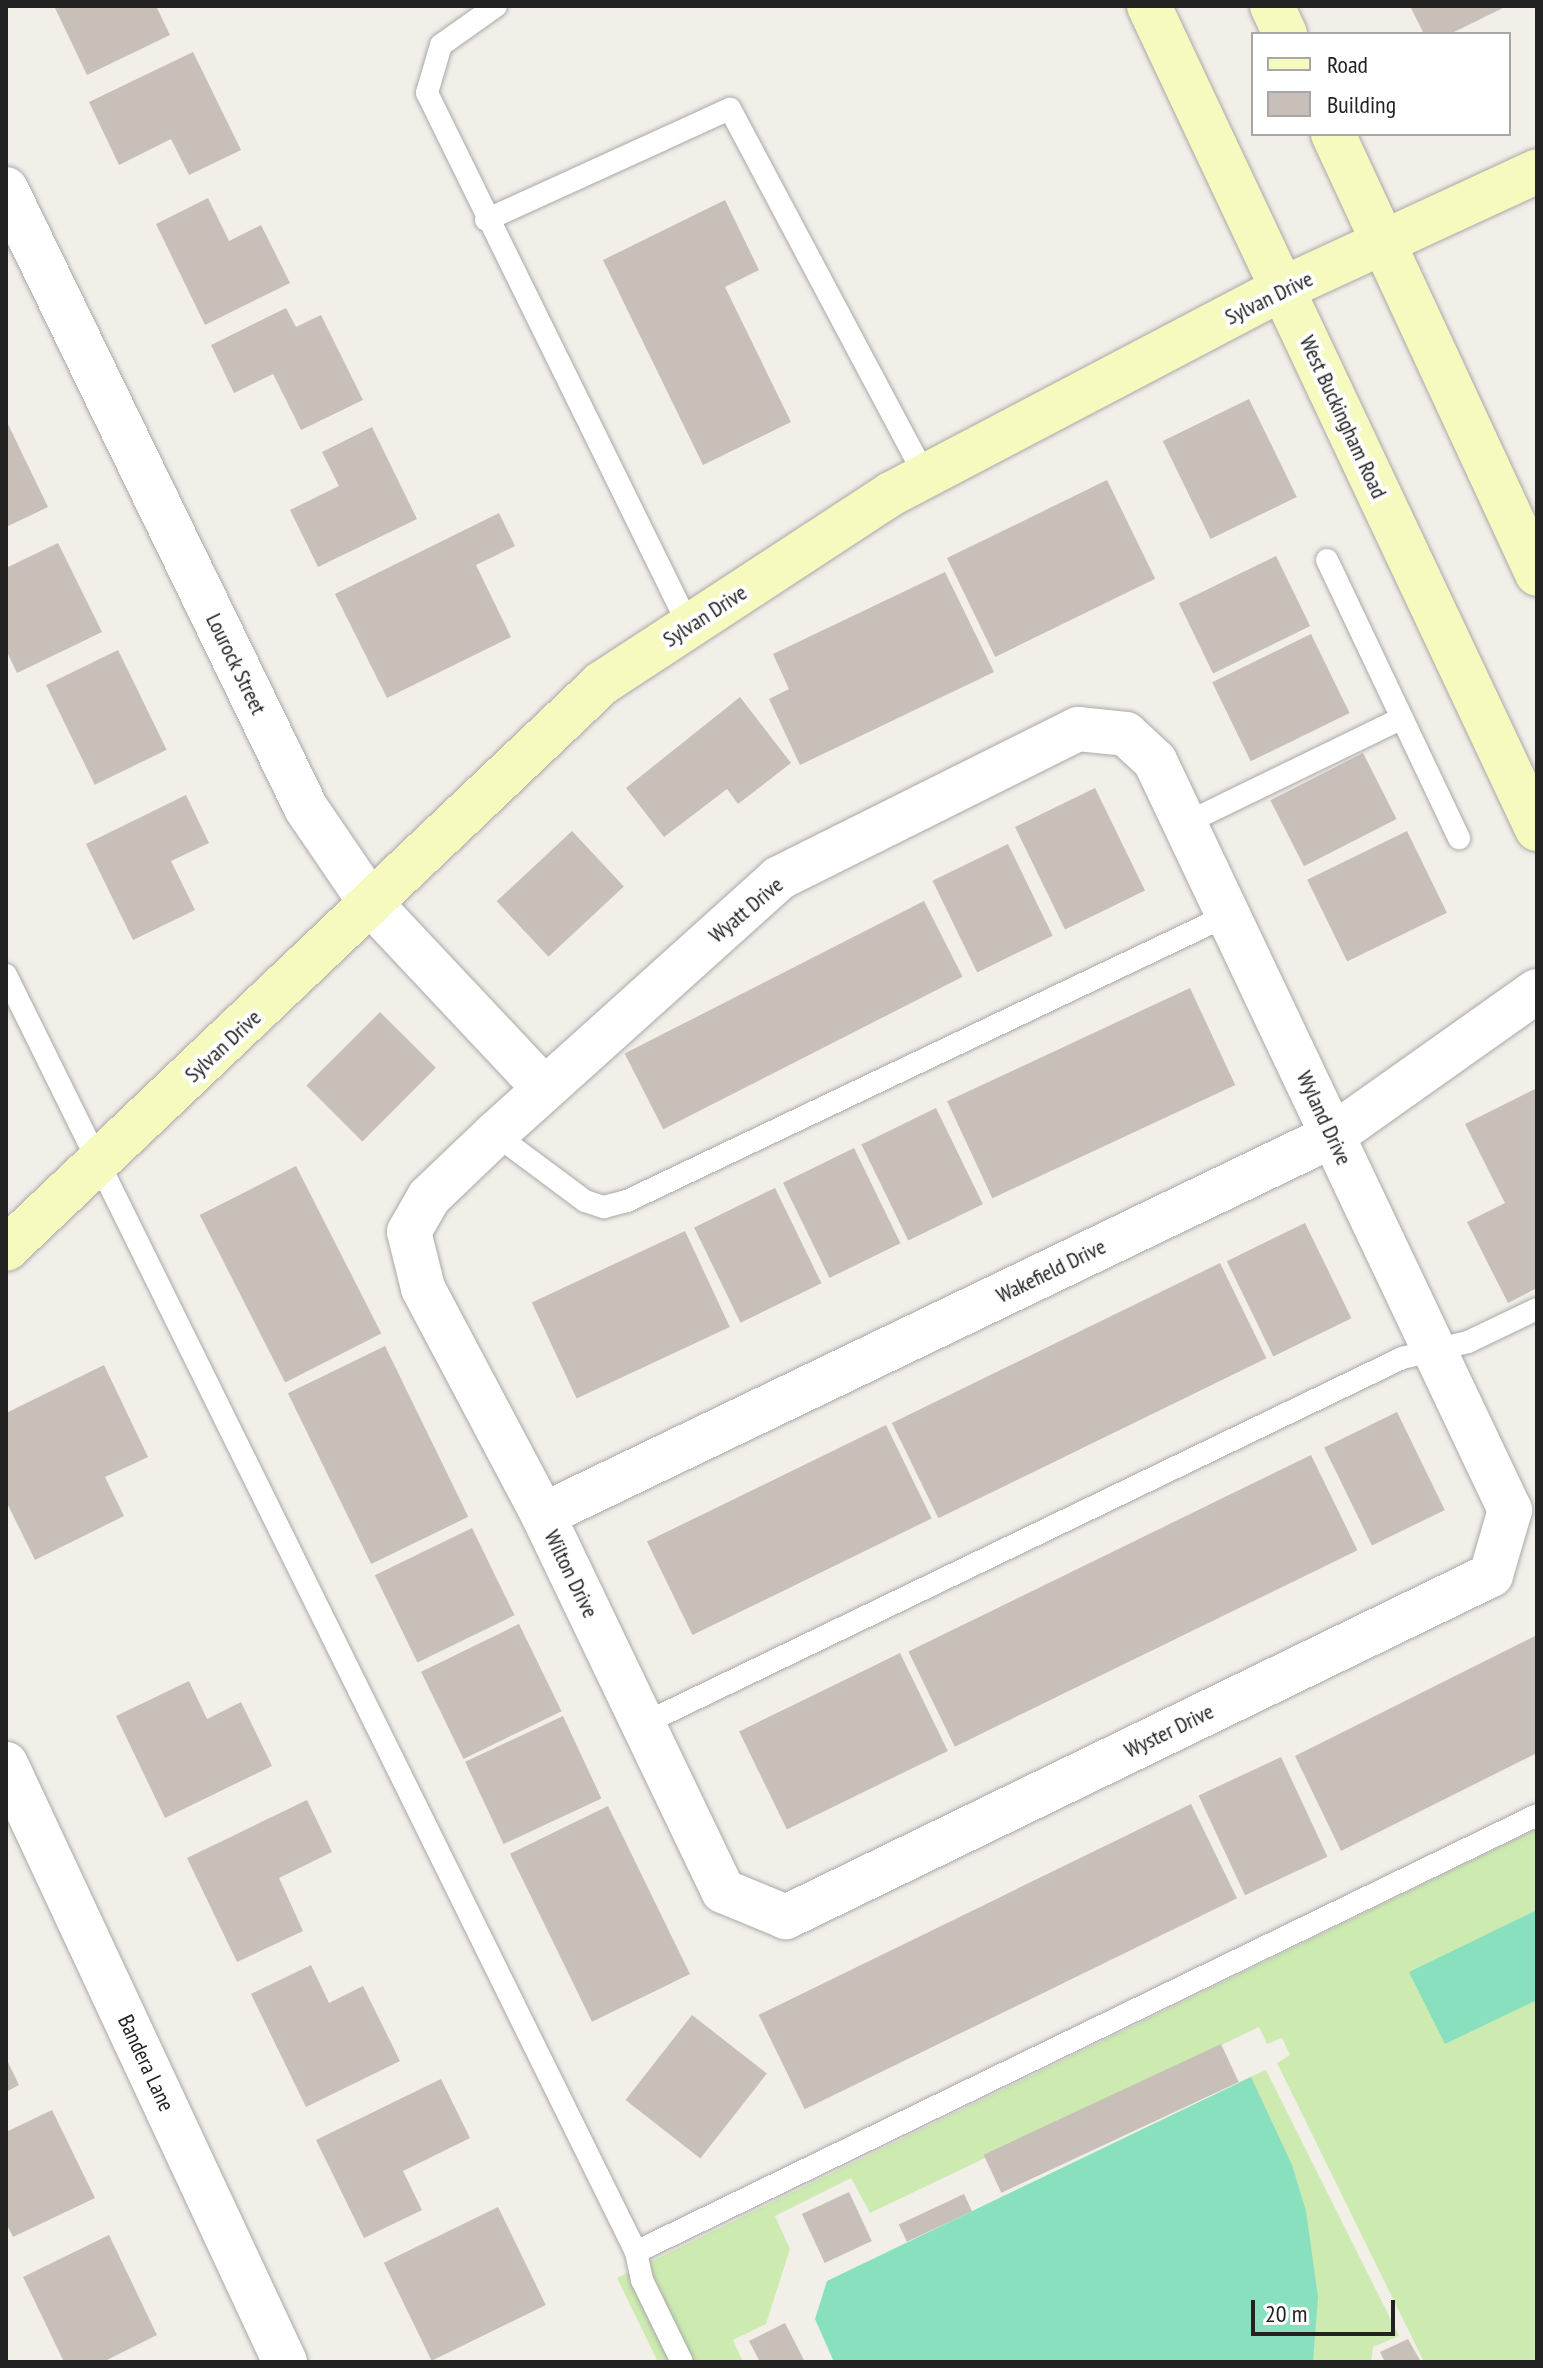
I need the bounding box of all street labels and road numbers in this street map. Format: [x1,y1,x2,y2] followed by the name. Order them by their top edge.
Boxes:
[1221,265,1317,331] street label: Sylvan Drive
[1294,331,1392,503] street label: West Buckingham Road
[658,579,752,653] street label: Sylvan Drive
[200,609,272,719] street label: Lourock Street
[704,871,788,949] street label: Wyatt Drive
[179,1004,267,1088] street label: Sylvan Drive
[1291,1067,1357,1169] street label: Wyland Drive
[992,1233,1110,1309] street label: Wakefield Drive
[538,1526,604,1622] street label: Wilton Drive
[1120,1698,1218,1764] street label: Wyster Drive
[112,2011,180,2115] street label: Bandera Lane

